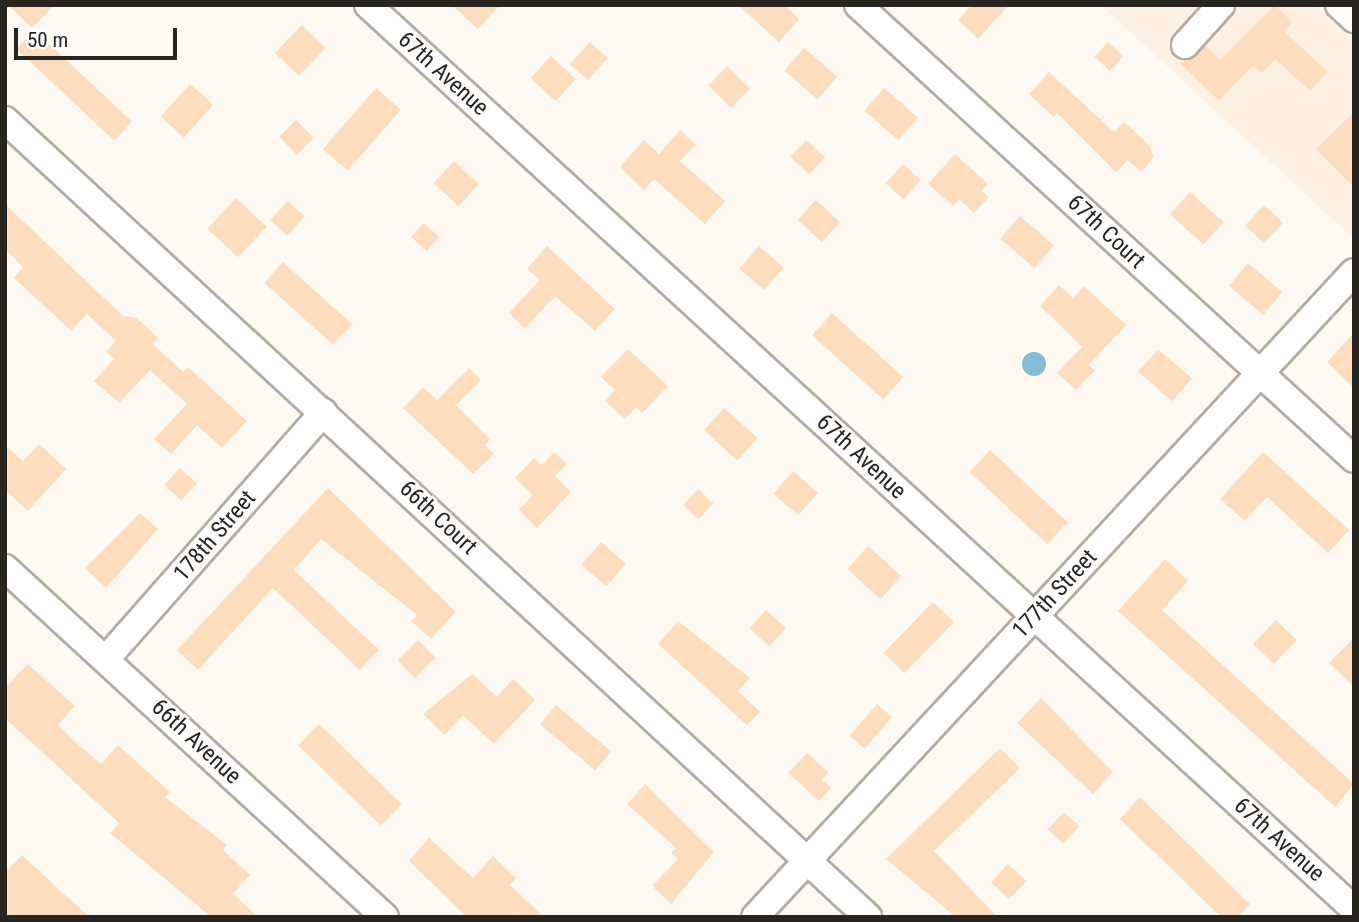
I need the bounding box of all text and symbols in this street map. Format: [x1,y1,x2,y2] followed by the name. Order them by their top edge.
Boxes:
[18,14,180,58] scale bar
[392,26,494,122] street label: 67th Avenue
[27,28,68,52] text: 50 m
[1061,189,1151,275] street label: 67th Court
[811,409,911,505] street label: 67th Avenue
[393,475,483,561] street label: 66th Court
[168,485,262,587] street label: 178th Street
[1007,544,1103,644] street label: 177th Street
[146,694,246,790] street label: 66th Avenue
[1228,792,1330,888] street label: 67th Avenue

